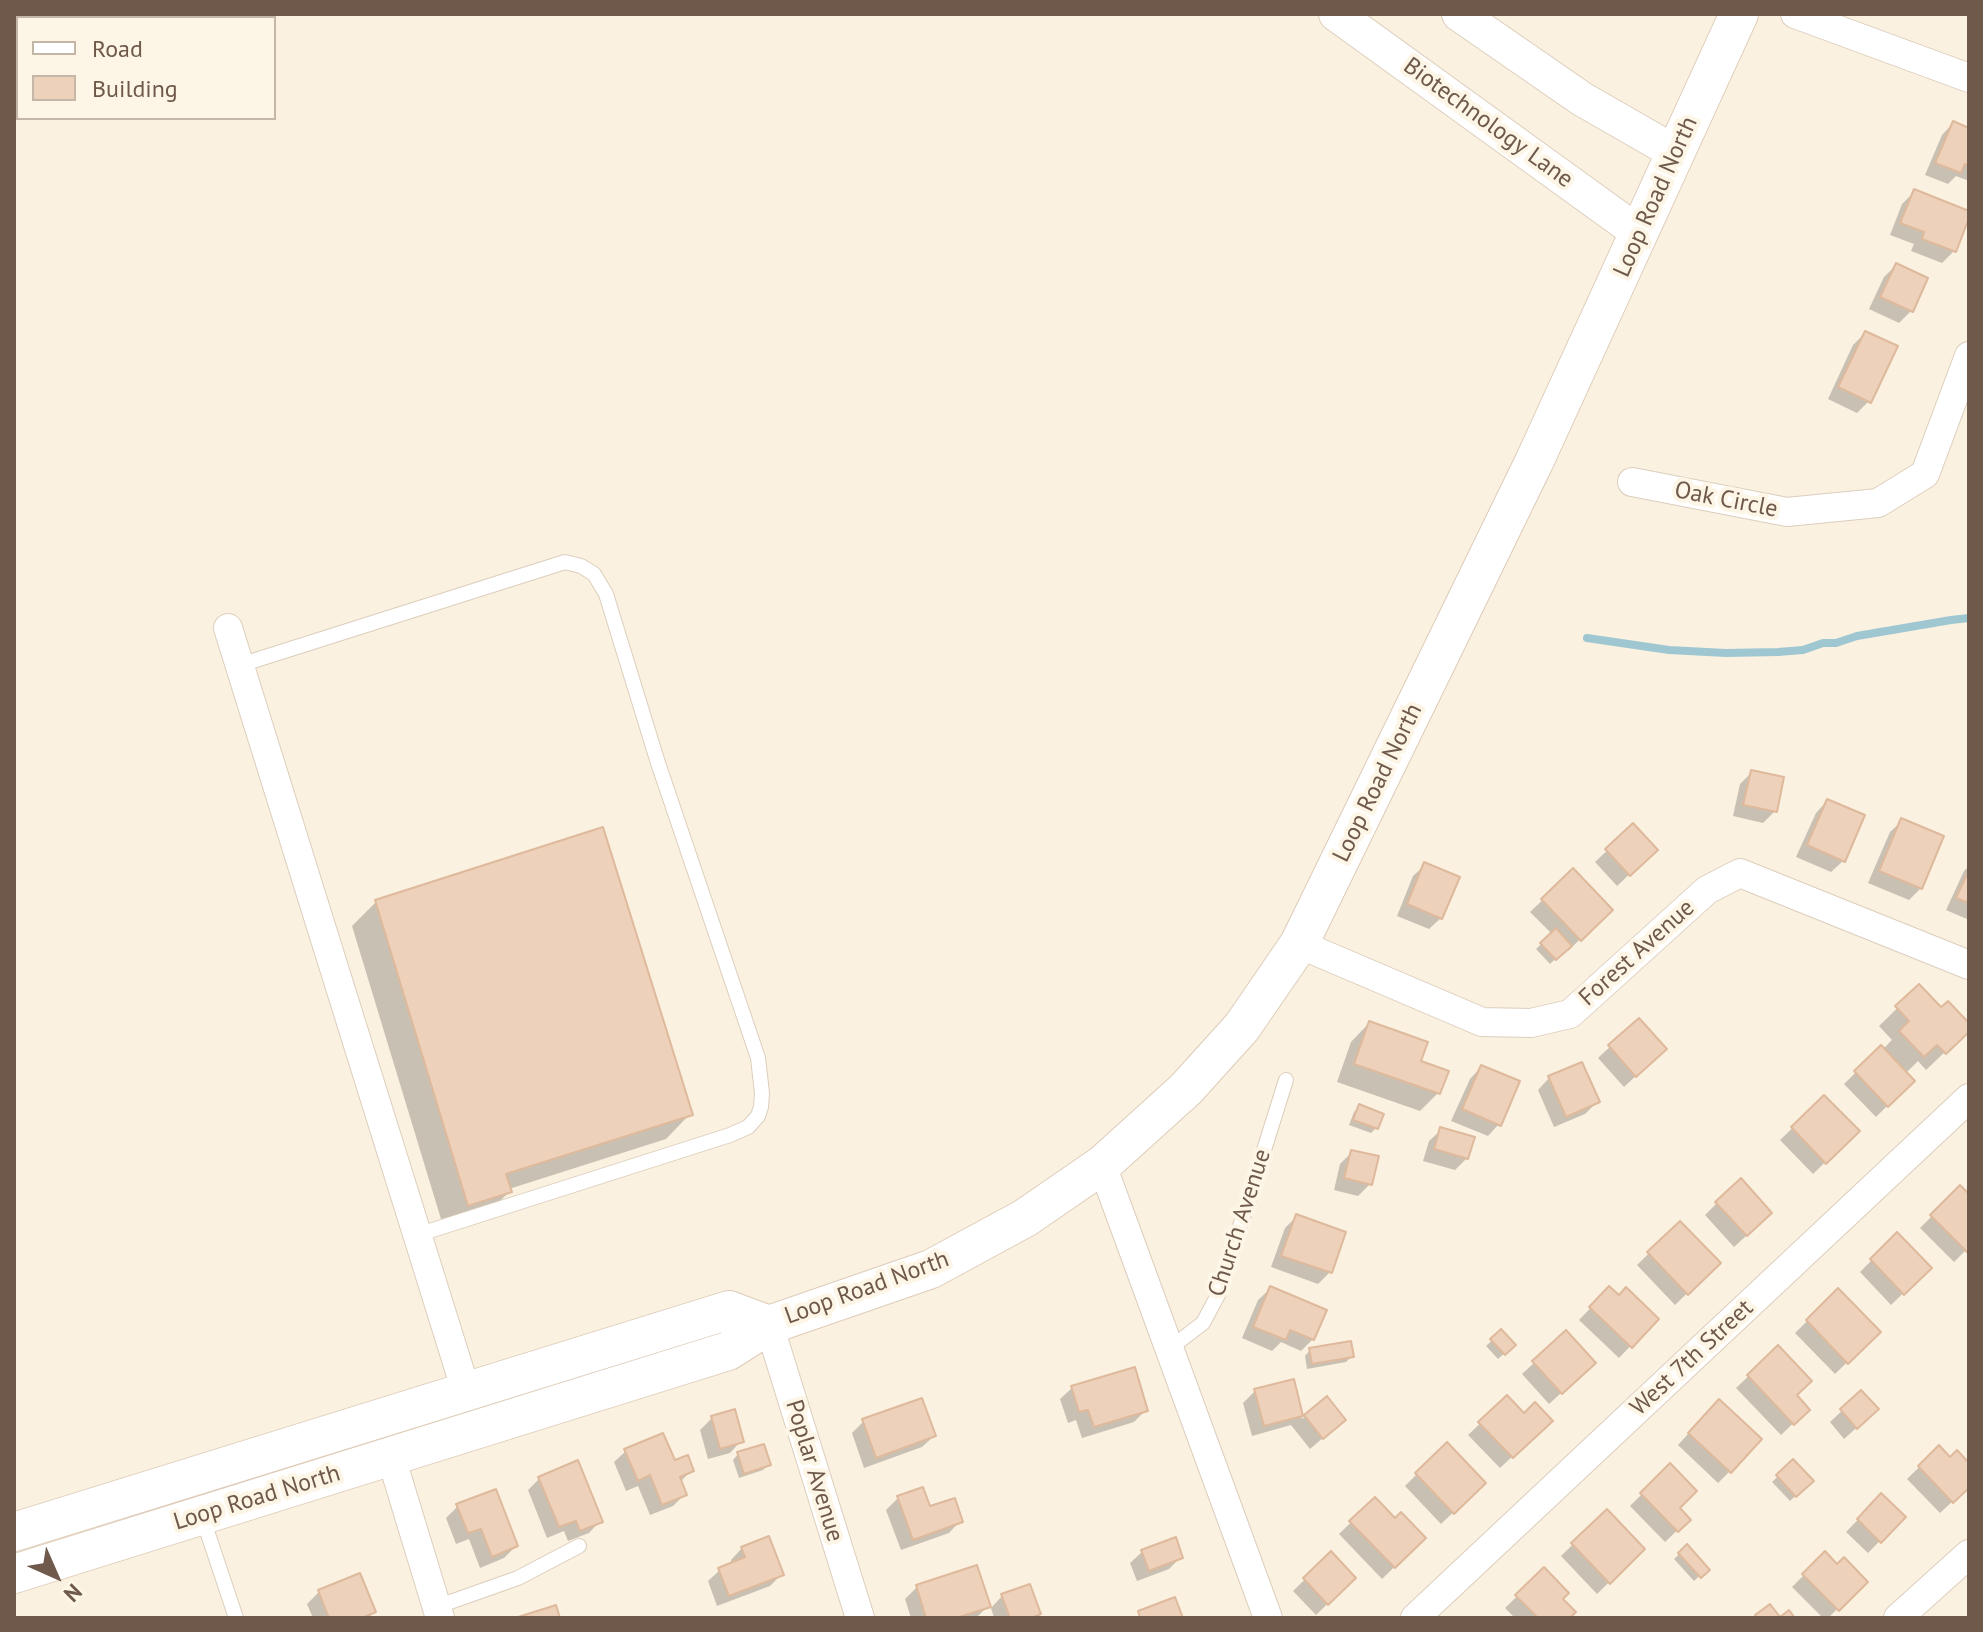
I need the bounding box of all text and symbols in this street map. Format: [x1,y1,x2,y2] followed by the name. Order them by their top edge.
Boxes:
[16,16,276,120] legend
[92,33,143,64] text: Road
[1398,52,1578,194] street label: Biotechnology Lane
[92,73,178,104] text: Building
[1608,112,1704,282] street label: Loop Road North
[1672,476,1780,524] street label: Oak Circle
[1327,699,1429,867] street label: Loop Road North
[1573,894,1701,1012] street label: Forest Avenue
[1203,1146,1277,1300] street label: Church Avenue
[781,1245,953,1331] street label: Loop Road North
[1625,1294,1759,1422] street label: West 7th Street
[779,1397,849,1545] street label: Poplar Avenue
[170,1459,344,1537] street label: Loop Road North
[16,1536,96,1616] north arrow
[58,1578,88,1608] text: N

